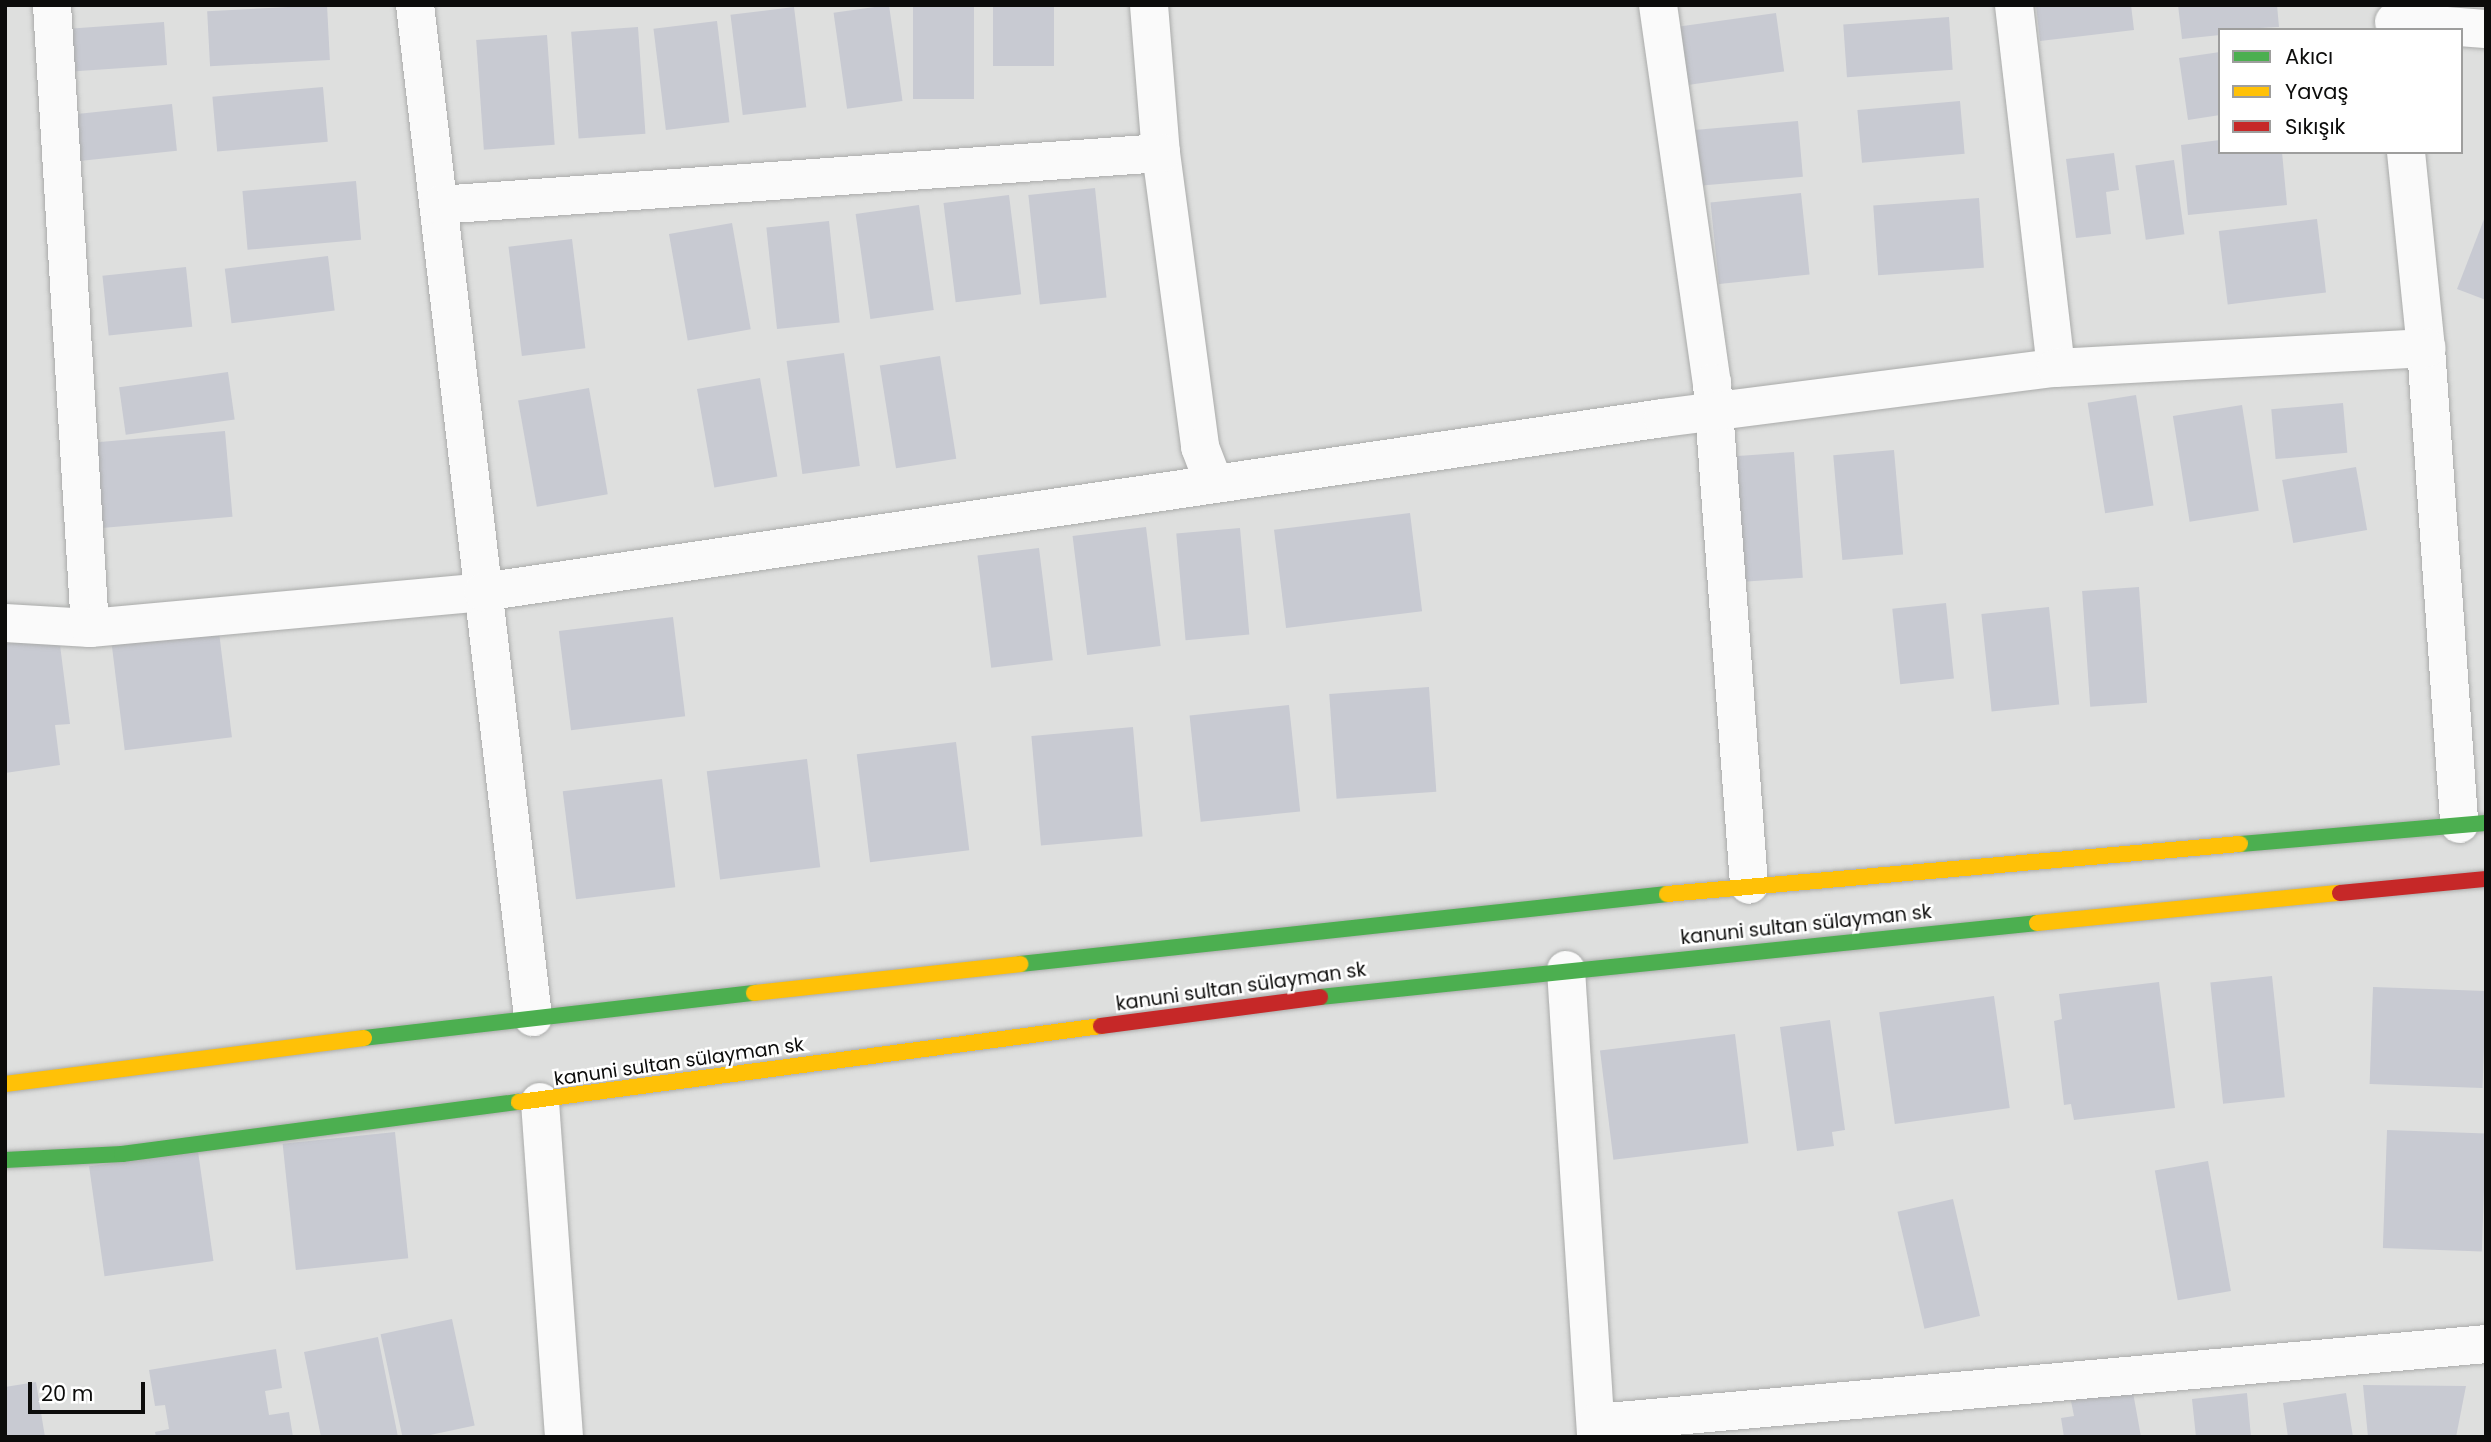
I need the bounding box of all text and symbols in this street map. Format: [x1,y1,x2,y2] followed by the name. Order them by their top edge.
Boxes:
[2218,28,2463,154] legend
[2285,42,2333,71] text: Akıcı
[2285,77,2348,106] text: Yavaş
[2285,112,2345,141] text: Sıkışık
[1679,900,1933,950] street label: kanuni sultan sülayman sk
[1115,958,1367,1016] street label: kanuni sultan sülayman sk
[553,1033,805,1091] street label: kanuni sultan sülayman sk
[32,1368,149,1412] scale bar
[41,1379,94,1408] text: 20 m

